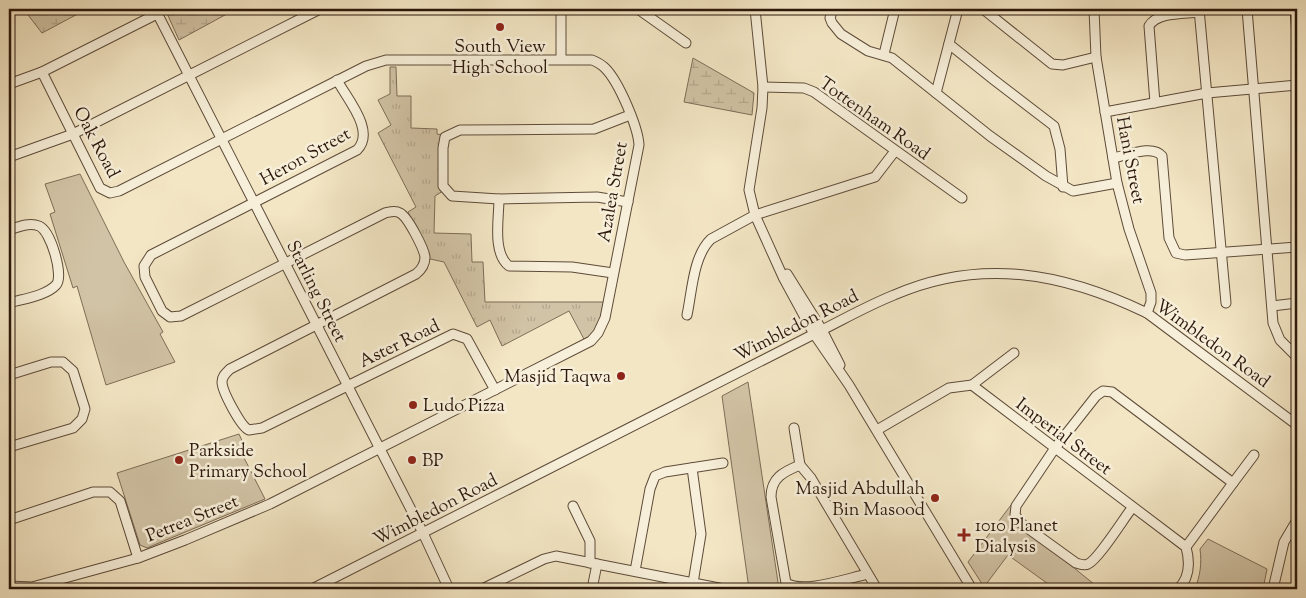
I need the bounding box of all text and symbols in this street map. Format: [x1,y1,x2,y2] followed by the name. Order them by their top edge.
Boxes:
[494,21,506,33] marker: South View High School
[452,35,548,82] place label: South View High School
[813,72,935,168] street label: Tottenham Road
[66,103,125,183] street label: Oak Road
[1108,114,1150,206] street label: Hani Street
[256,122,356,193] street label: Heron Street
[592,140,636,245] street label: Azalea Street
[278,236,352,347] street label: Starling Street
[730,284,864,369] street label: Wimbledon Road
[1149,294,1275,395] street label: Wimbledon Road
[355,314,445,376] street label: Aster Road
[504,365,611,391] place label: Masjid Taqwa
[615,370,627,382] marker: Masjid Taqwa
[1009,393,1116,482] street label: Imperial Street
[423,394,505,420] place label: Ludo Pizza
[407,399,419,411] marker: Ludo Pizza
[189,439,307,486] place label: Parkside Primary School
[422,449,444,475] place label: BP
[173,454,185,466] marker: Parkside Primary School
[406,454,418,466] marker: BP
[369,468,503,553] street label: Wimbledon Road
[795,477,925,524] place label: Masjid Abdullah Bin Masood
[143,490,243,550] street label: Petrea Street
[929,492,941,504] marker: Masjid Abdullah Bin Masood
[975,514,1058,561] place label: 1010 Planet Dialysis
[957,528,971,542] marker: 1010 Planet Dialysis

